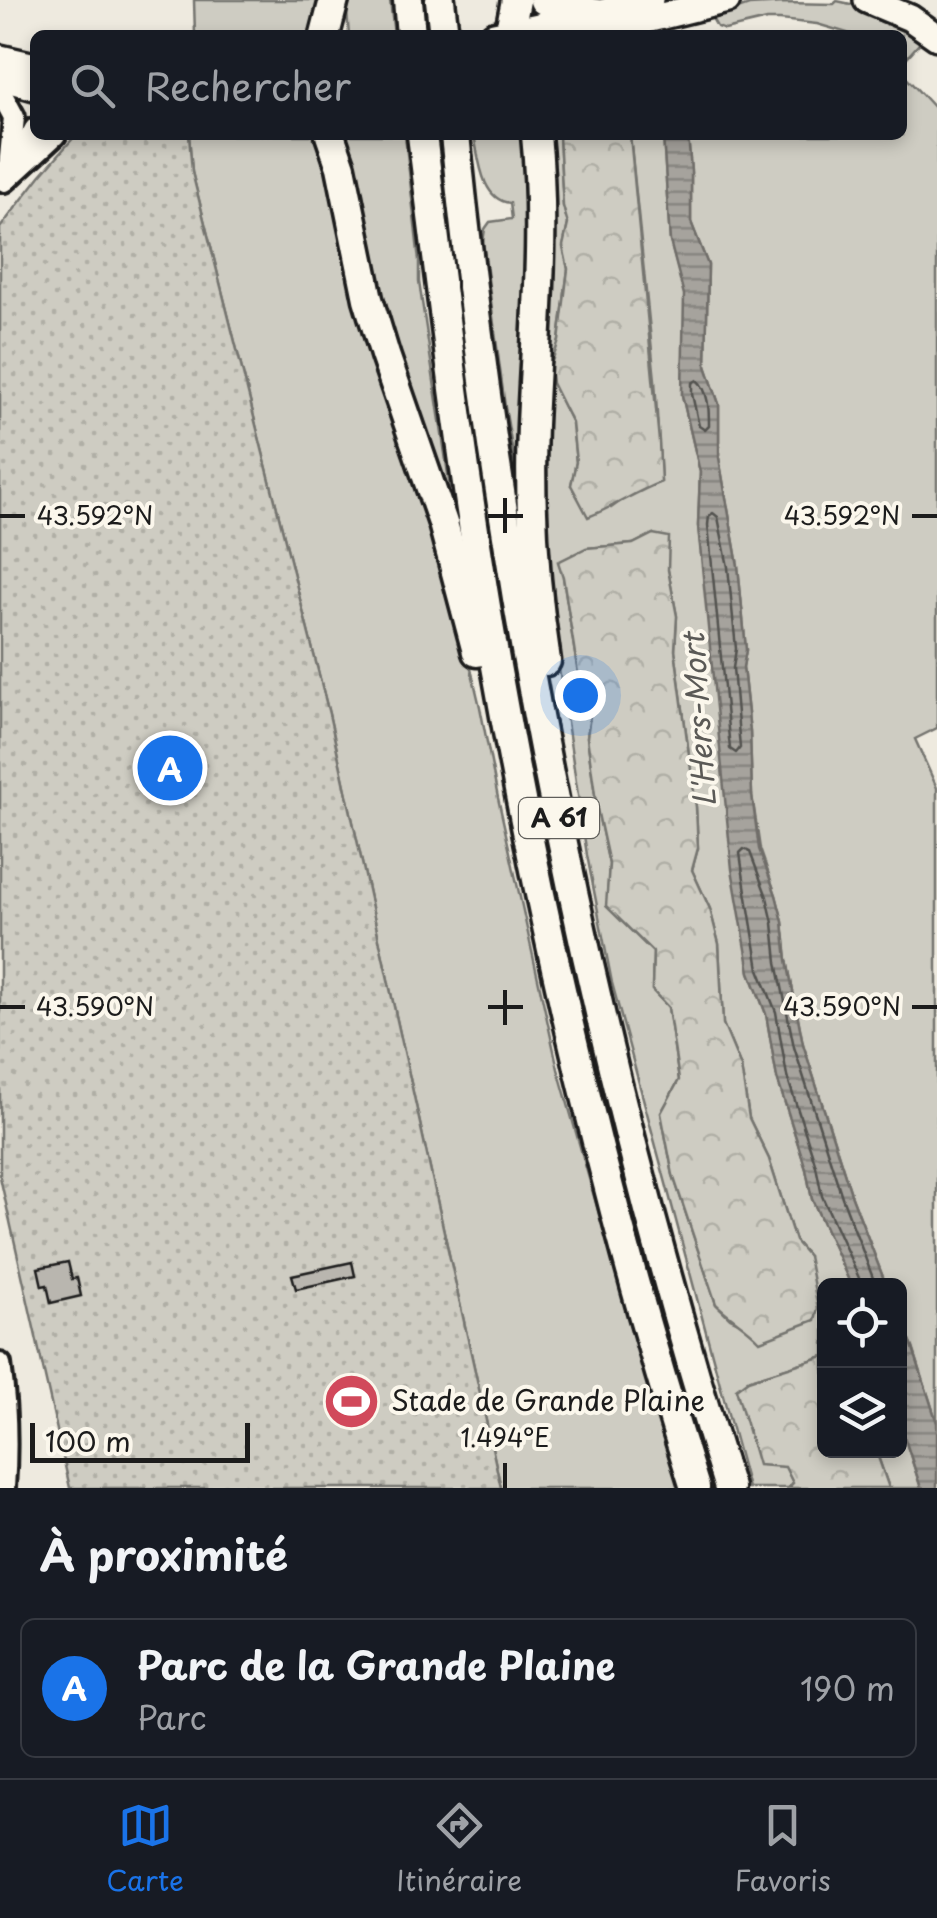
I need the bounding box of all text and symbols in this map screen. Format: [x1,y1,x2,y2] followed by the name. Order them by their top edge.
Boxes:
[30,30,907,140] search box
[145,57,351,114] text: Rechercher
[65,58,120,113] icon: search
[37,496,153,534] text: 43.592°N
[784,496,900,534] text: 43.592°N
[669,628,726,808] water label: L'Hers-Mort
[555,670,606,721] your location
[138,730,202,806] pin: A
[519,798,599,838] road number: A 61
[36,987,154,1025] text: 43.590°N
[783,987,901,1025] text: 43.590°N
[817,1278,907,1458] map controls
[817,1278,907,1368] button: locate
[817,1368,907,1458] button: layers
[322,1371,382,1431] sports icon: Stade de Grande Plaine
[391,1378,705,1421] place label: Stade de Grande Plaine
[30,1418,250,1462] scale bar
[460,1418,550,1456] text: 1.494°E
[45,1419,131,1462] text: 100 m
[40,1522,288,1585] text: À proximité
[137,1636,615,1693] text: Parc de la Grande Plaine
[62,1664,87,1712] text: A
[800,1664,895,1712] text: 190 m
[137,1693,206,1741] text: Parc
[106,1798,184,1901] tab: Carte
[396,1798,522,1901] tab: Itinéraire
[735,1798,831,1901] tab: Favoris

